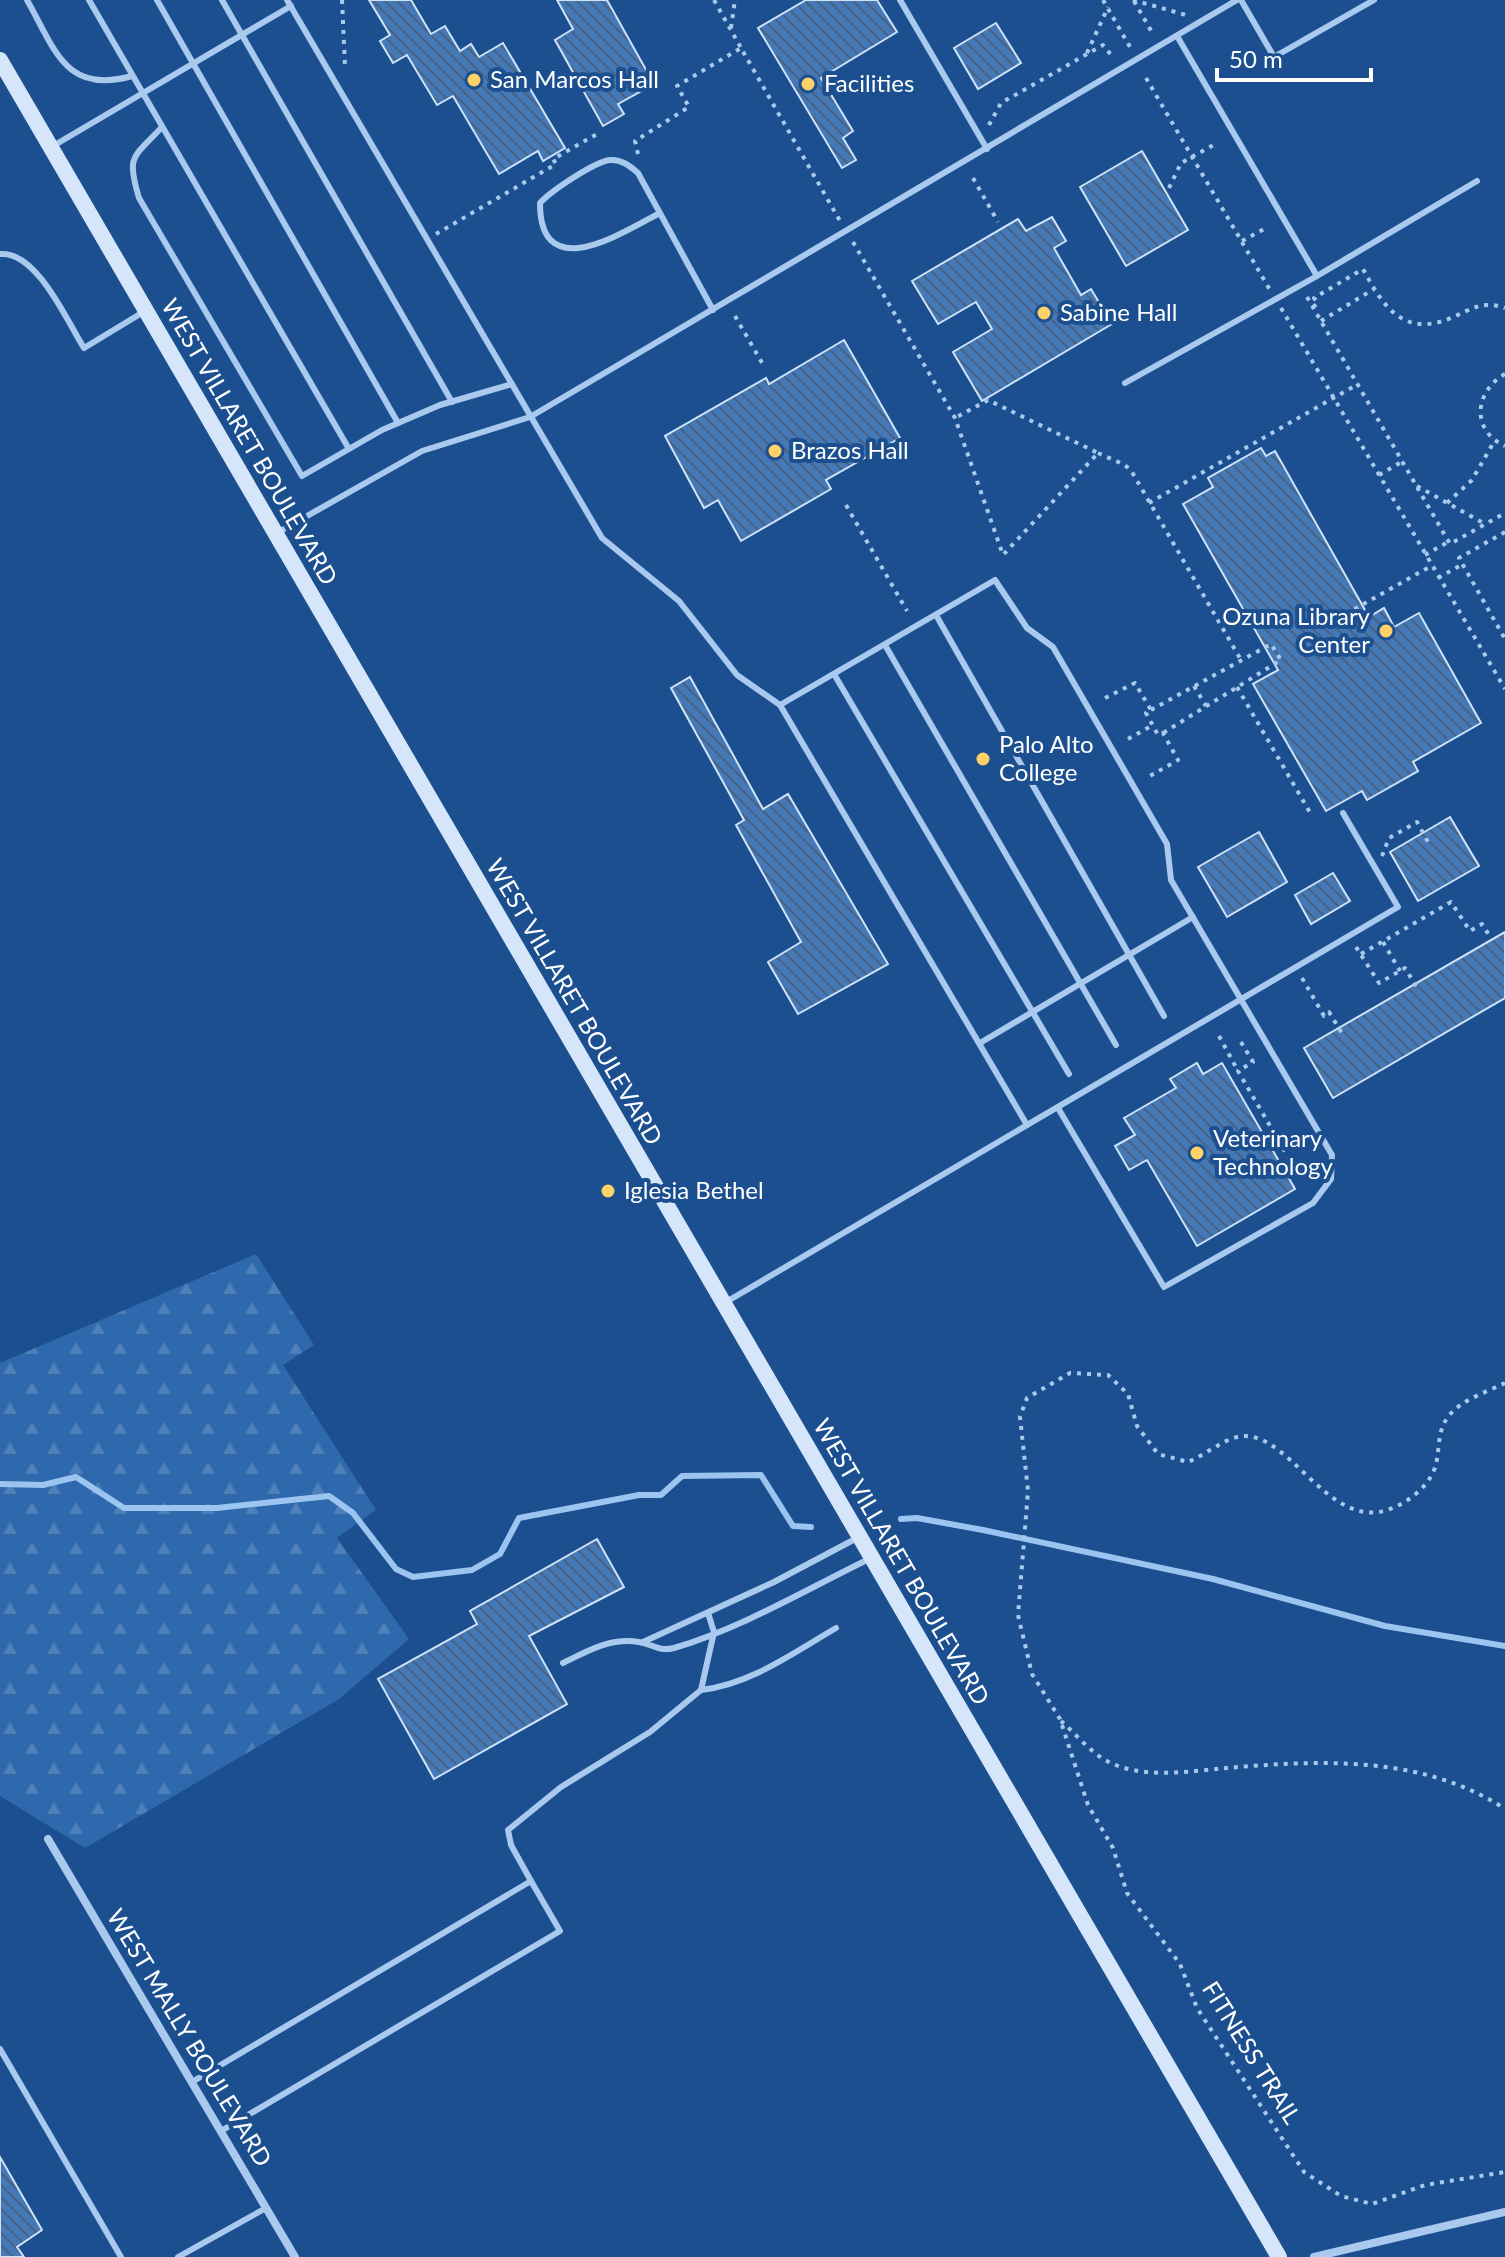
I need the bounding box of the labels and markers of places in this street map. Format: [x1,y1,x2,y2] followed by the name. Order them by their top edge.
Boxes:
[490,64,659,93] place label: San Marcos Hall
[824,68,914,97] place label: Facilities
[465,71,483,89] marker: San Marcos Hall
[799,75,817,93] marker: Facilities
[1060,297,1177,326] place label: Sabine Hall
[1035,304,1053,322] marker: Sabine Hall
[791,435,909,464] place label: Brazos Hall
[766,442,784,460] marker: Brazos Hall
[1222,601,1371,658] place label: Ozuna Library Center
[1377,622,1395,640] marker: Ozuna Library Center
[999,729,1094,786] place label: Palo Alto College
[974,750,992,768] marker: Palo Alto College
[1213,1123,1333,1180] place label: Veterinary Technology
[1188,1144,1206,1162] marker: Veterinary Technology
[624,1175,764,1204] place label: Iglesia Bethel
[599,1182,617,1200] marker: Iglesia Bethel

